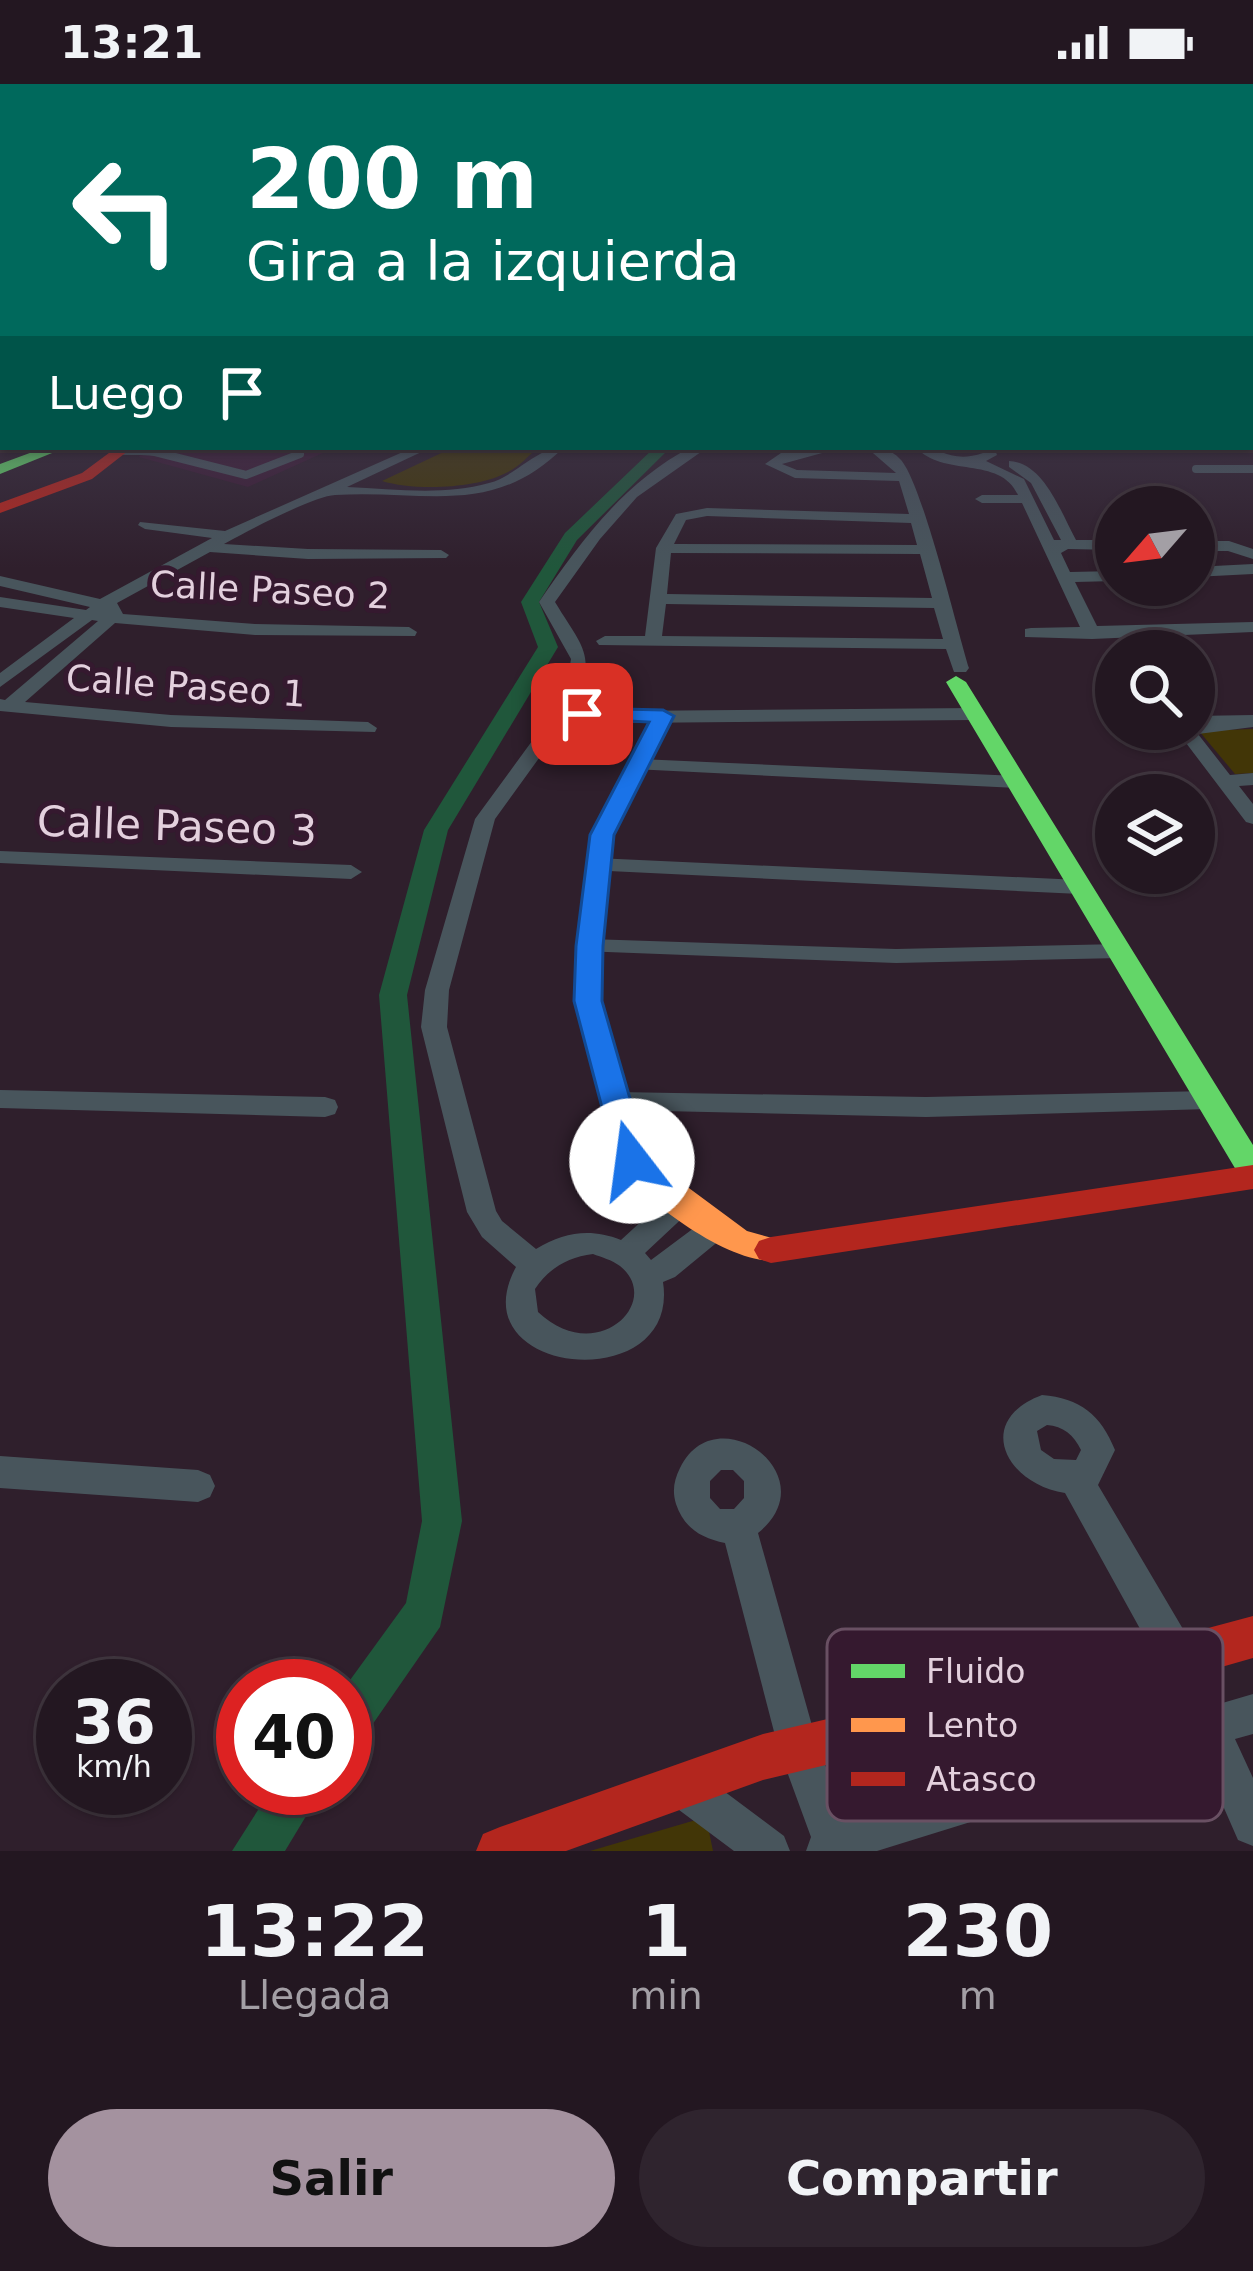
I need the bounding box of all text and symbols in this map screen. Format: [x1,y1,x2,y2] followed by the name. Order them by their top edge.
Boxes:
[60,16,203,69] text: 13:21
[246,130,538,228] text: 200 m
[48,132,204,288] icon: left
[246,230,740,293] text: Gira a la izquierda
[209,360,275,426] icon: arrive
[48,367,185,420] text: Luego
[1095,486,1215,606] north arrow
[1095,486,1215,894] map controls
[149,563,391,617] street label: Calle Paseo 2
[1095,630,1215,750] button: search
[65,657,307,715] street label: Calle Paseo 1
[531,663,633,765] pin
[549,681,615,747] icon: arrive
[1095,774,1215,894] button: layers
[36,797,318,855] street label: Calle Paseo 3
[569,1098,695,1224] position arrow
[827,1629,1223,1821] legend
[926,1652,1025,1691] text: Fluido
[216,1659,372,1815] speed limit sign: 40
[72,1687,156,1757] text: 36
[926,1706,1018,1745] text: Lento
[76,1749,152,1784] text: km/h
[926,1760,1037,1799] text: Atasco
[200,1889,429,1973] text: 13:22
[641,1889,691,1973] text: 1
[903,1889,1053,1973] text: 230
[238,1973,392,2018] text: Llegada
[629,1973,703,2018] text: min
[959,1973,997,2018] text: m
[48,2109,615,2247] button: Salir
[639,2109,1205,2247] button: Compartir

